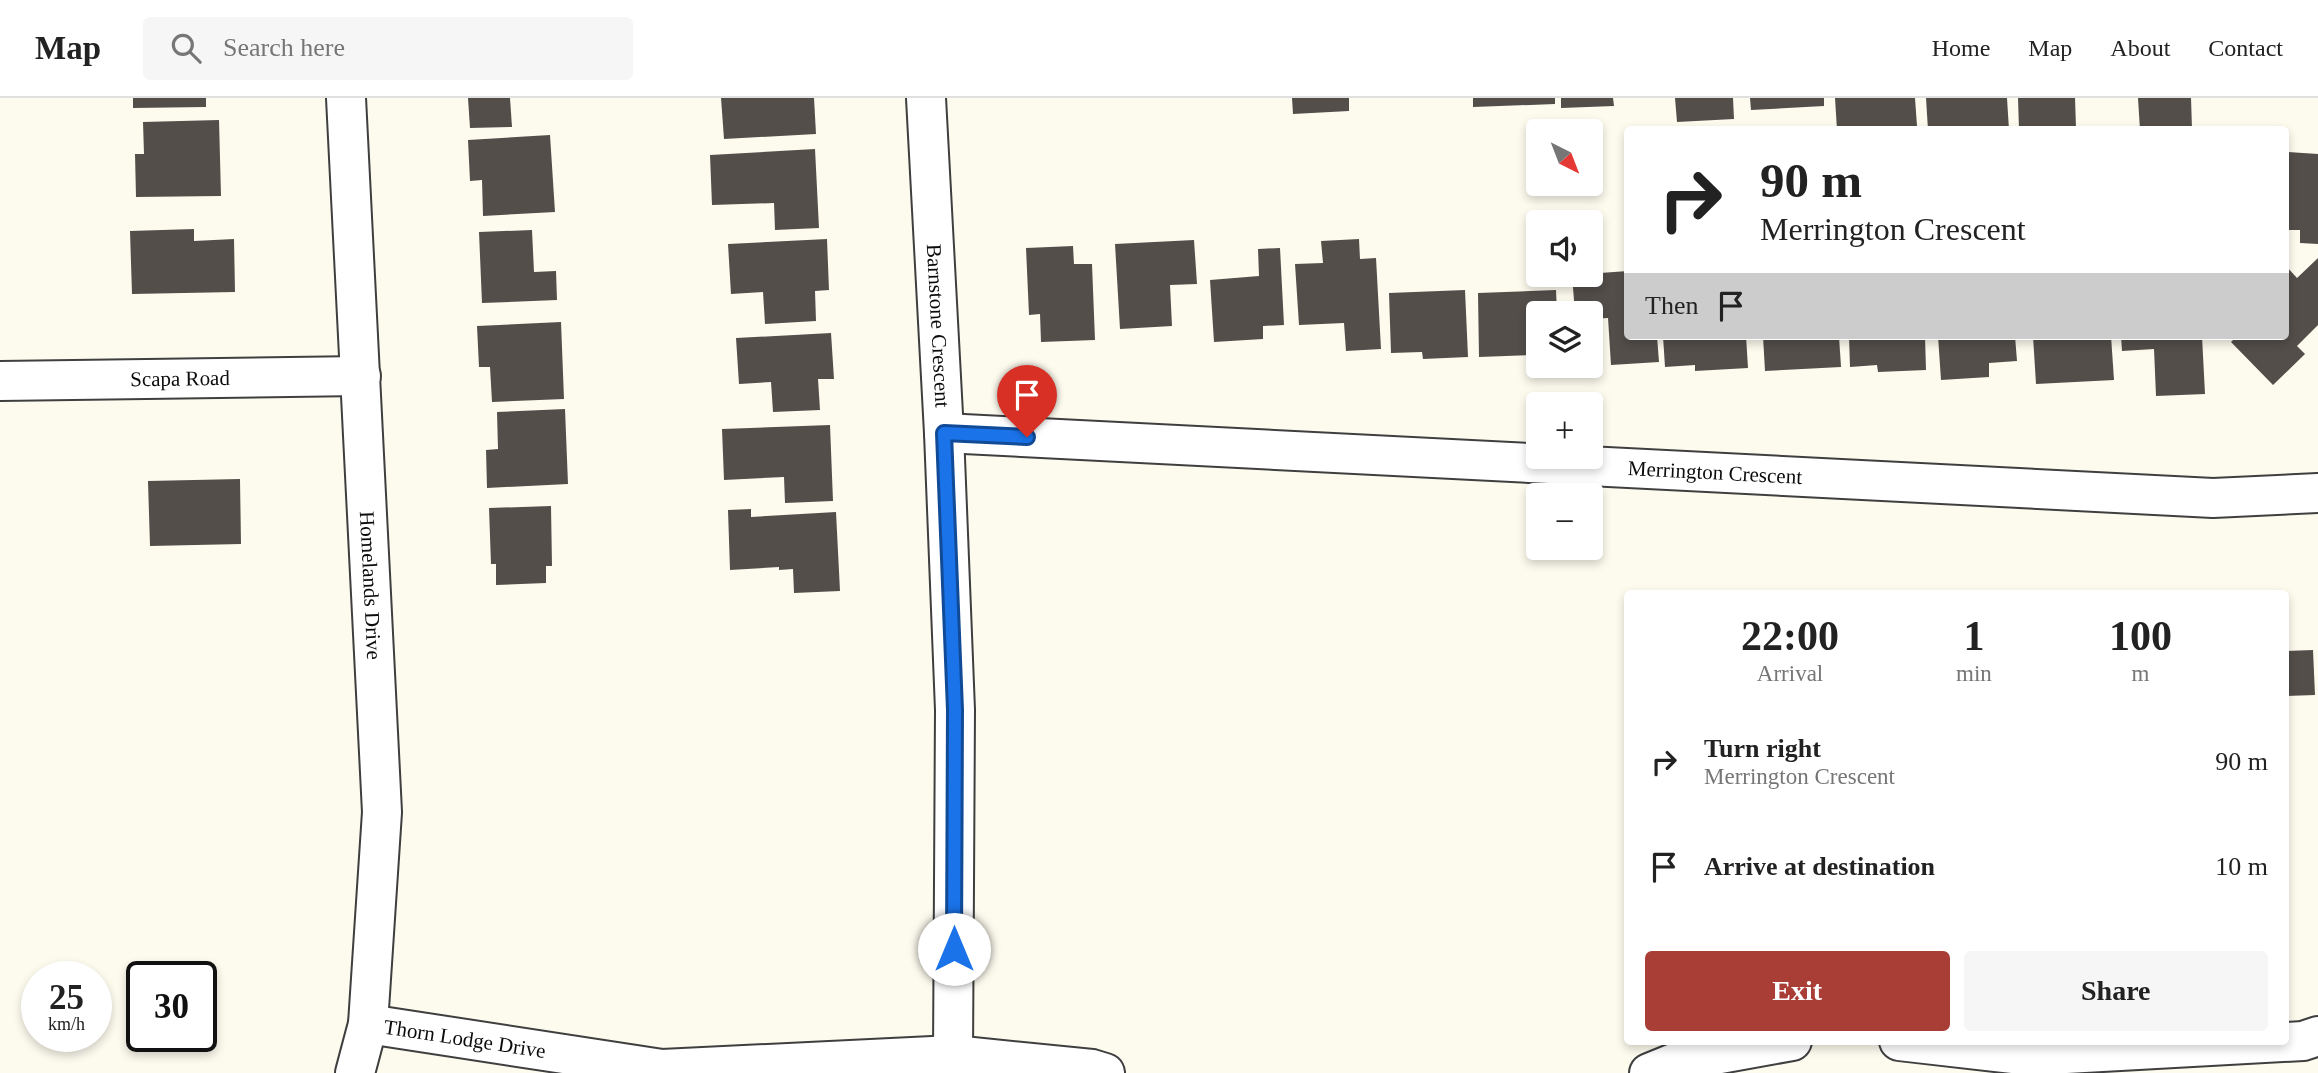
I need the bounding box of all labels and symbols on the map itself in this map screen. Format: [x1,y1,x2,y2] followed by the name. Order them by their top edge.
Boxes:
[1526,119,1603,196] north arrow
[922,243,955,408] street label: Barnstone Crescent
[997,365,1057,437] pin
[130,366,231,391] street label: Scapa Road
[1627,456,1803,489] street label: Merrington Crescent
[355,510,386,660] street label: Homelands Drive
[917,912,991,986] position arrow
[126,961,217,1052] speed limit sign: 30
[382,1015,547,1063] street label: Thorn Lodge Drive

